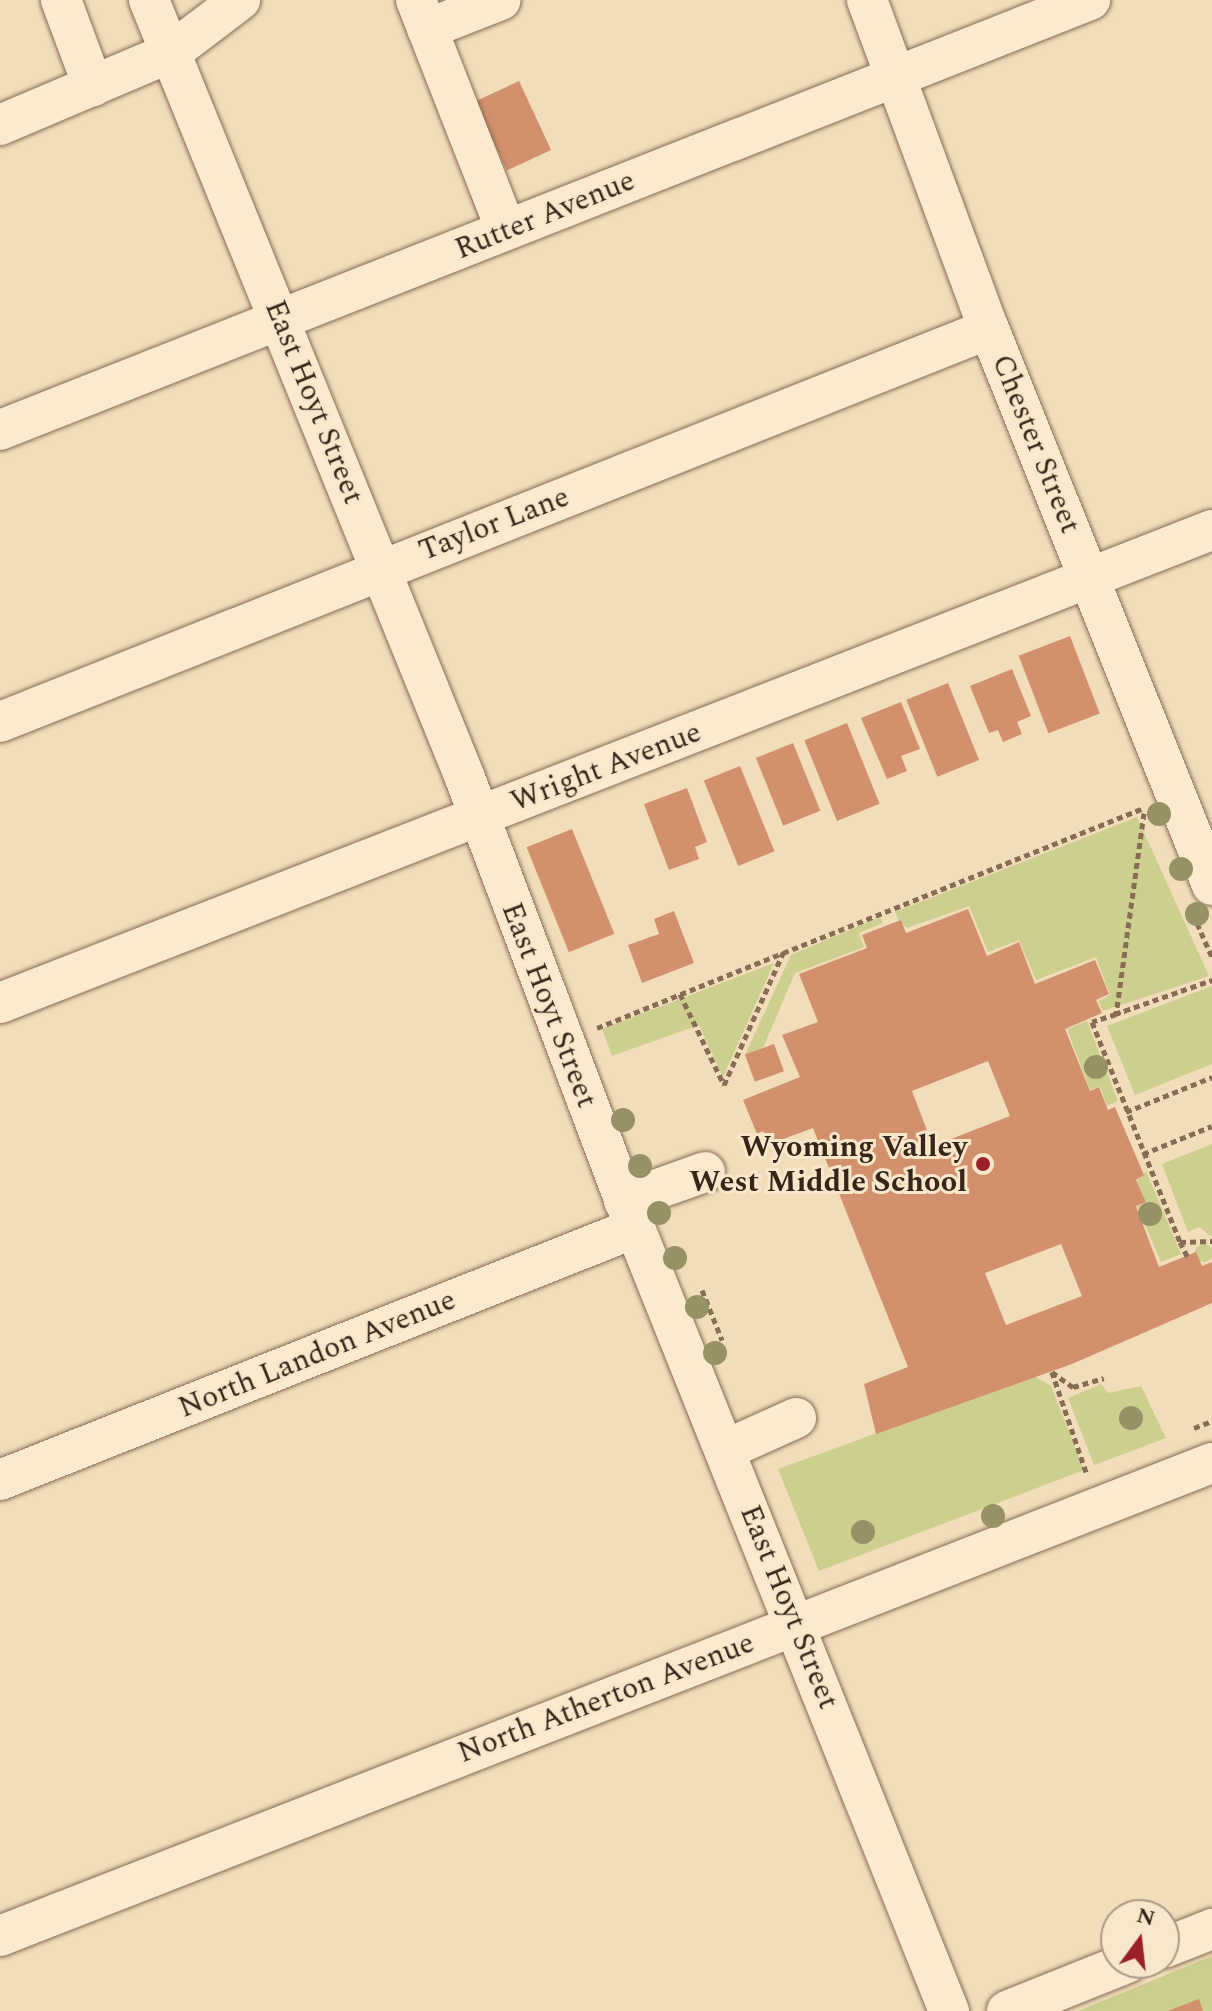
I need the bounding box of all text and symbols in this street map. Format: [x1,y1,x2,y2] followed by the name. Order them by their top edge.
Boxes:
[450,163,640,267] street label: Rutter Avenue
[257,295,371,509] street label: East Hoyt Street
[984,349,1088,539] street label: Chester Street
[414,479,574,569] street label: Taylor Lane
[506,714,706,820] street label: Wright Avenue
[493,897,605,1113] street label: East Hoyt Street
[689,1129,967,1200] place label: Wyoming Valley West Middle School
[974,1155,992,1173] marker: Wyoming Valley West Middle School
[173,1282,461,1426] street label: North Landon Avenue
[732,1500,846,1714] street label: East Hoyt Street
[453,1625,759,1771] street label: North Atherton Avenue
[1100,1899,1180,1979] north arrow
[1133,1899,1159,1936] text: N

